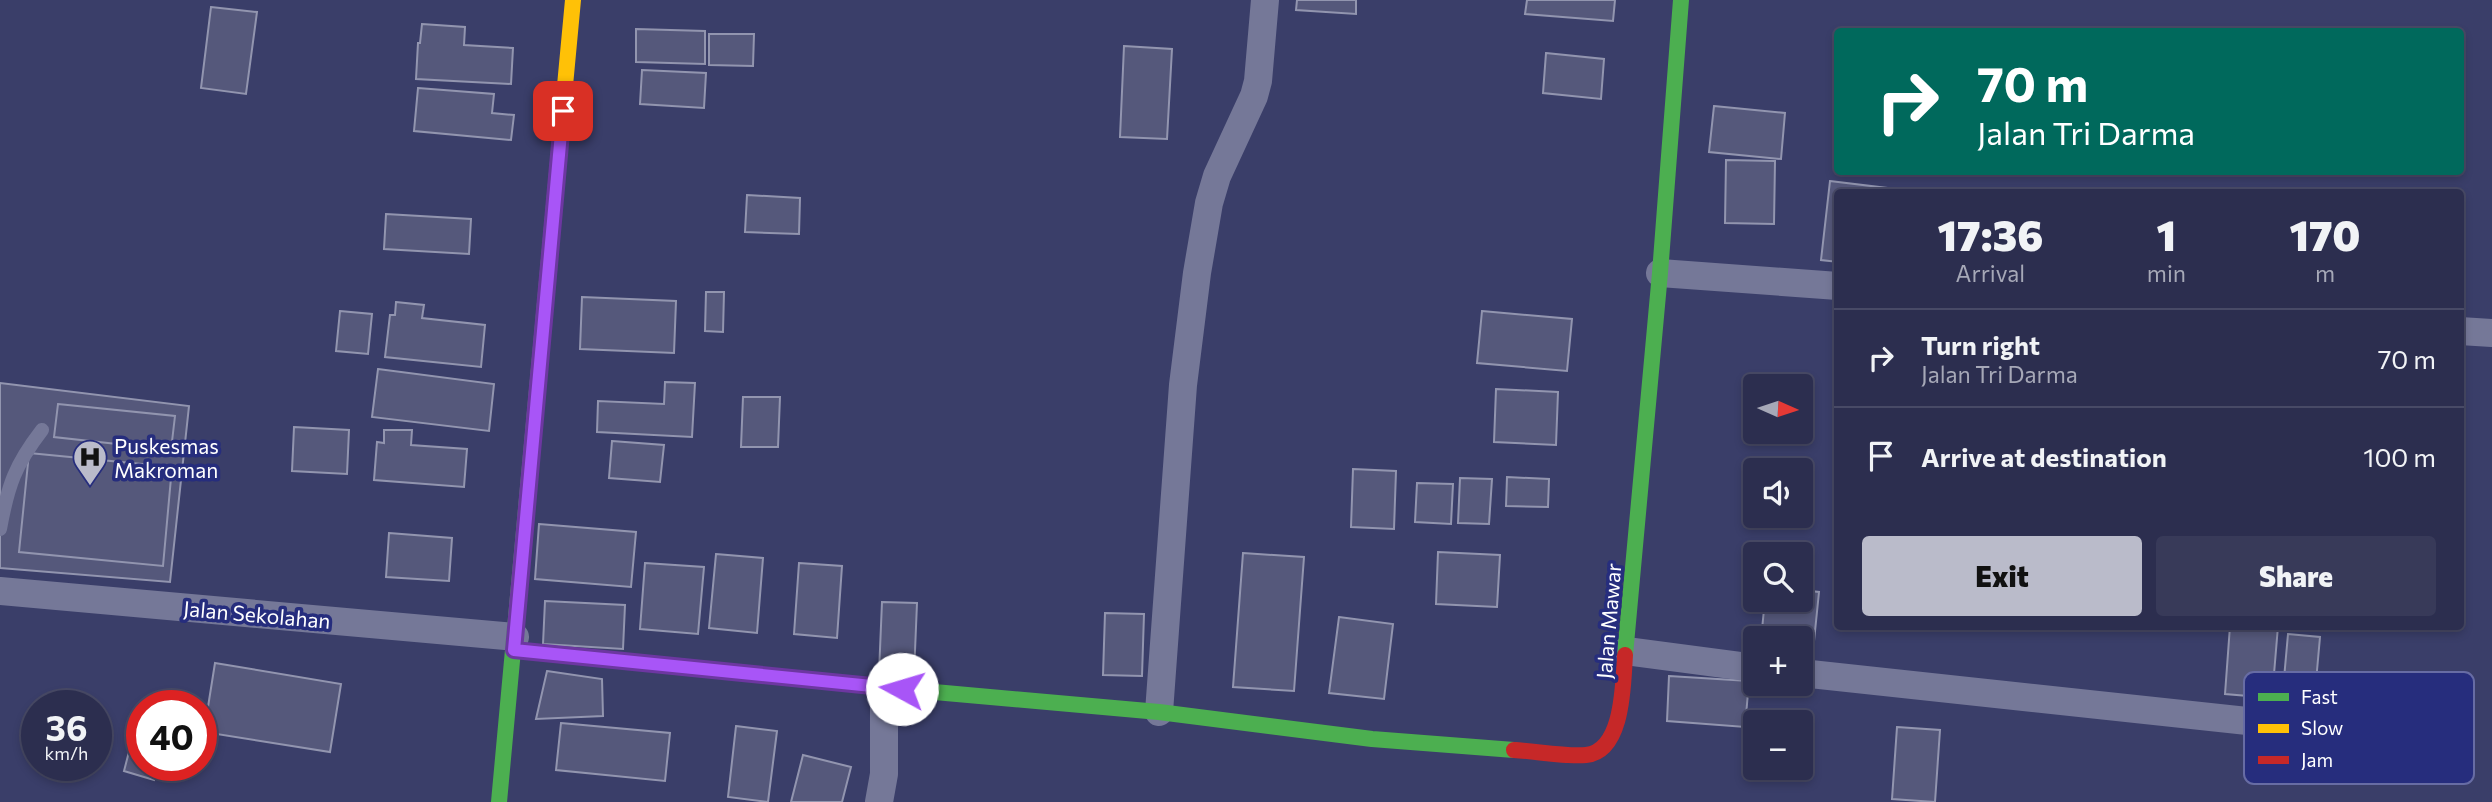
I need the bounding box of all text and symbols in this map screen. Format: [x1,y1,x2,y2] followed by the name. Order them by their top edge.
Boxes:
[1977,52,2088,112] text: 70 m
[1862,56,1953,147] icon: right
[533,81,593,141] pin
[544,92,582,130] icon: arrive
[1977,112,2195,152] text: Jalan Tri Darma
[1937,208,2043,260] text: 17:36
[2157,208,2176,260] text: 1
[2289,208,2361,260] text: 170
[1956,259,2025,287] text: Arrival
[2147,259,2186,287] text: min
[2315,259,2335,287] text: m
[1921,329,2040,360] text: Turn right
[1862,339,1900,377] icon: right
[2378,343,2436,374] text: 70 m
[1921,360,2078,388] text: Jalan Tri Darma
[1743,374,1813,444] north arrow
[1743,374,1813,780] map controls
[114,433,219,482] place label: Puskesmas Makroman
[1862,437,1900,475] icon: arrive
[71,438,109,487] hospital icon: Puskesmas Makroman
[1921,441,2167,472] text: Arrive at destination
[2363,441,2436,472] text: 100 m
[1743,458,1813,528] button: sound
[1862,536,2142,616] button: Exit
[2156,536,2436,616] button: Share
[1743,542,1813,612] button: search
[1590,562,1626,680] street label: Jalan Mawar
[182,595,332,633] street label: Jalan Sekolahan
[1743,626,1813,696] button: +
[865,652,939,726] position arrow
[2244,672,2474,784] legend
[2301,685,2338,708] text: Fast
[126,690,217,781] speed limit sign: 40
[46,705,87,748] text: 36
[1743,710,1813,780] button: −
[2301,716,2343,739] text: Slow
[45,742,88,764] text: km/h
[2301,748,2333,771] text: Jam

